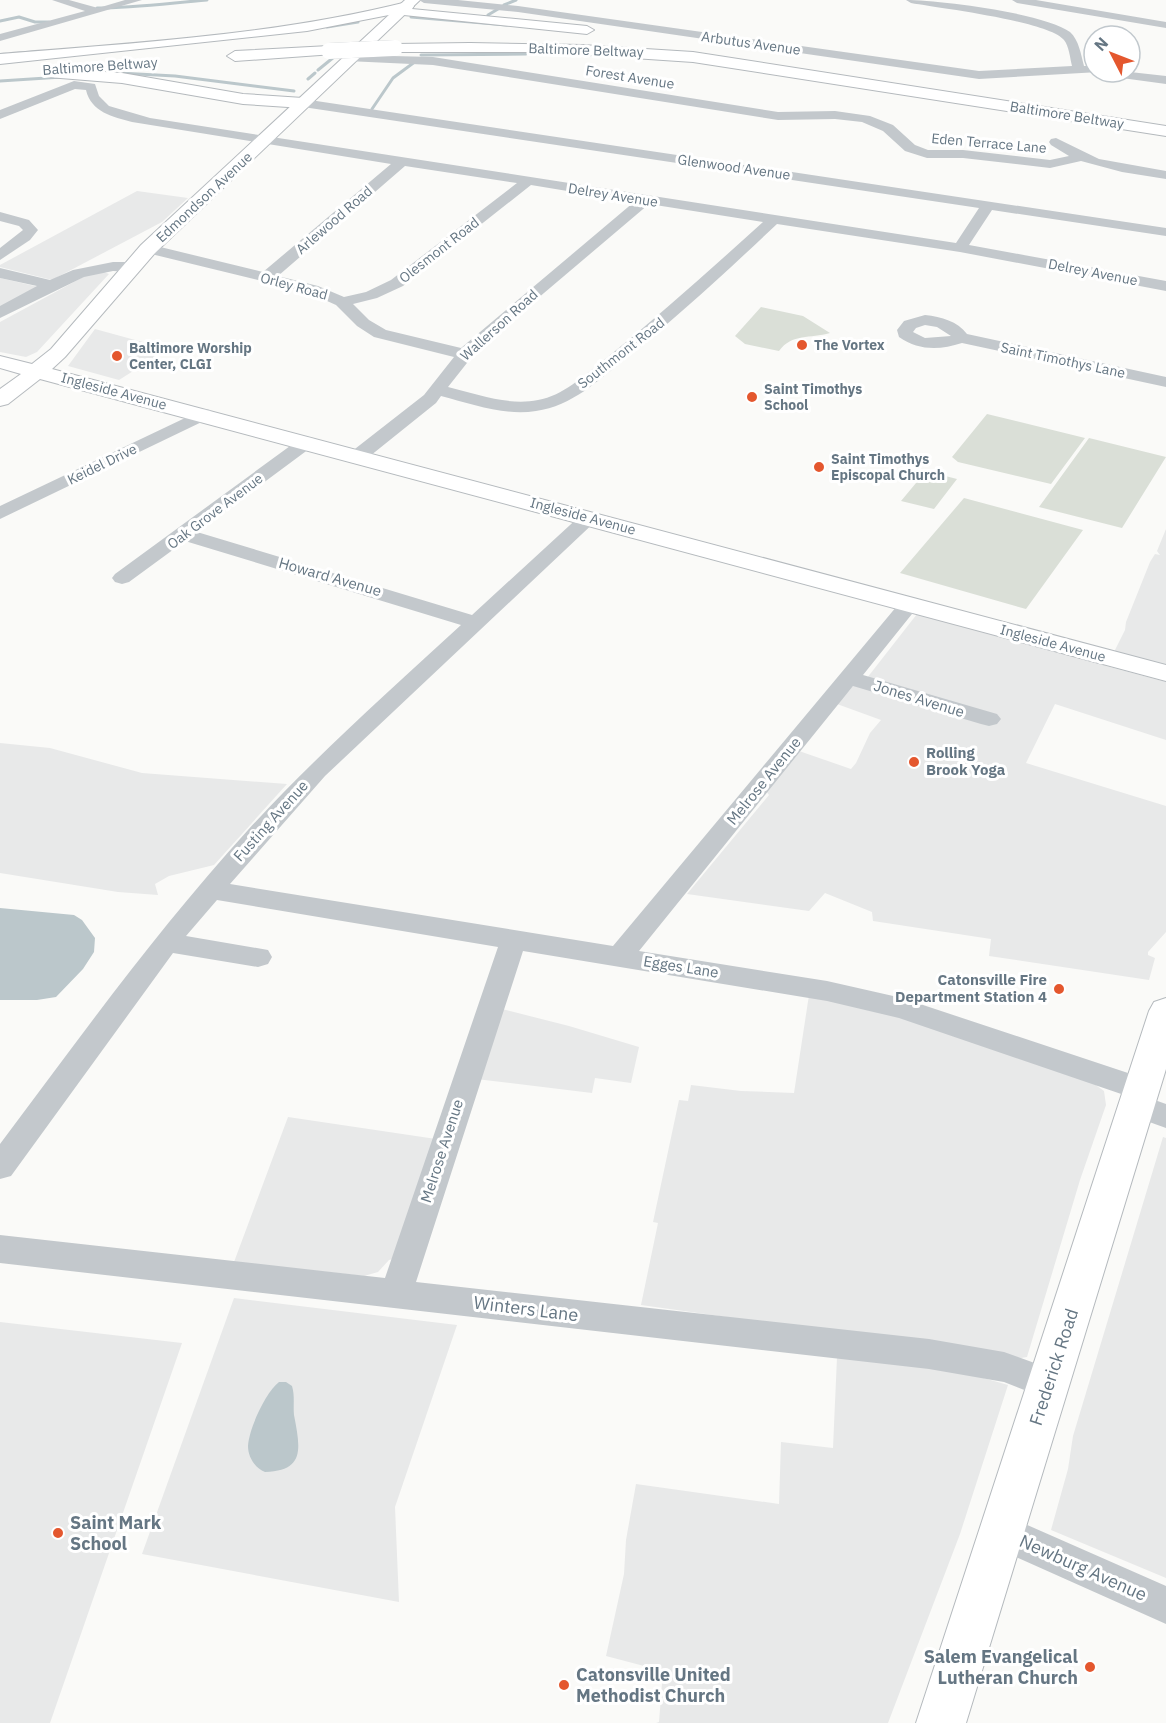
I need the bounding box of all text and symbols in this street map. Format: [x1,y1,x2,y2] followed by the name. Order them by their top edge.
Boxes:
[1082,24,1142,84] north arrow
[700,27,802,59] street label: Arbutus Avenue
[1090,33,1112,55] text: N
[528,39,644,61] street label: Baltimore Beltway
[42,53,158,79] street label: Baltimore Beltway
[584,61,676,93] street label: Forest Avenue
[1009,97,1125,133] street label: Baltimore Beltway
[931,129,1048,157] street label: Eden Terrace Lane
[152,148,256,246] street label: Edmondson Avenue
[676,150,792,184] street label: Glenwood Avenue
[567,179,659,211] street label: Delrey Avenue
[292,182,376,258] street label: Arlewood Road
[395,213,483,287] street label: Olesmont Road
[1047,255,1139,290] street label: Delrey Avenue
[258,268,330,304] street label: Orley Road
[456,285,542,365] street label: Wallerson Road
[574,314,668,392] street label: Southmont Road
[814,336,885,354] place label: The Vortex
[795,338,809,352] marker: The Vortex
[999,338,1127,382] street label: Saint Timothys Lane
[129,339,252,373] place label: Baltimore Worship Center, CLGI
[110,349,124,363] marker: Baltimore Worship Center, CLGI
[59,368,169,414] street label: Ingleside Avenue
[764,380,862,414] place label: Saint Timothys School
[745,390,759,404] marker: Saint Timothys School
[64,439,140,489] street label: Keidel Drive
[831,450,945,484] place label: Saint Timothys Episcopal Church
[812,460,826,474] marker: Saint Timothys Episcopal Church
[164,469,267,553] street label: Oak Grove Avenue
[528,493,638,539] street label: Ingleside Avenue
[277,553,384,600] street label: Howard Avenue
[998,620,1108,666] street label: Ingleside Avenue
[872,676,967,721] street label: Jones Avenue
[722,733,805,828] street label: Melrose Avenue
[926,743,1006,779] place label: Rolling Brook Yoga
[907,755,921,769] marker: Rolling Brook Yoga
[229,776,312,865] street label: Fusting Avenue
[642,951,720,982] street label: Egges Lane
[895,970,1047,1006] place label: Catonsville Fire Department Station 4
[1052,982,1066,996] marker: Catonsville Fire Department Station 4
[416,1097,467,1205] street label: Melrose Avenue
[472,1291,580,1326] street label: Winters Lane
[1024,1305,1083,1428] street label: Frederick Road
[70,1511,162,1555] place label: Saint Mark School
[51,1526,65,1540] marker: Saint Mark School
[1016,1529,1151,1606] street label: Newburg Avenue
[924,1645,1079,1689] place label: Salem Evangelical Lutheran Church
[1083,1660,1097,1674] marker: Salem Evangelical Lutheran Church
[576,1663,731,1707] place label: Catonsville United Methodist Church
[557,1678,571,1692] marker: Catonsville United Methodist Church

